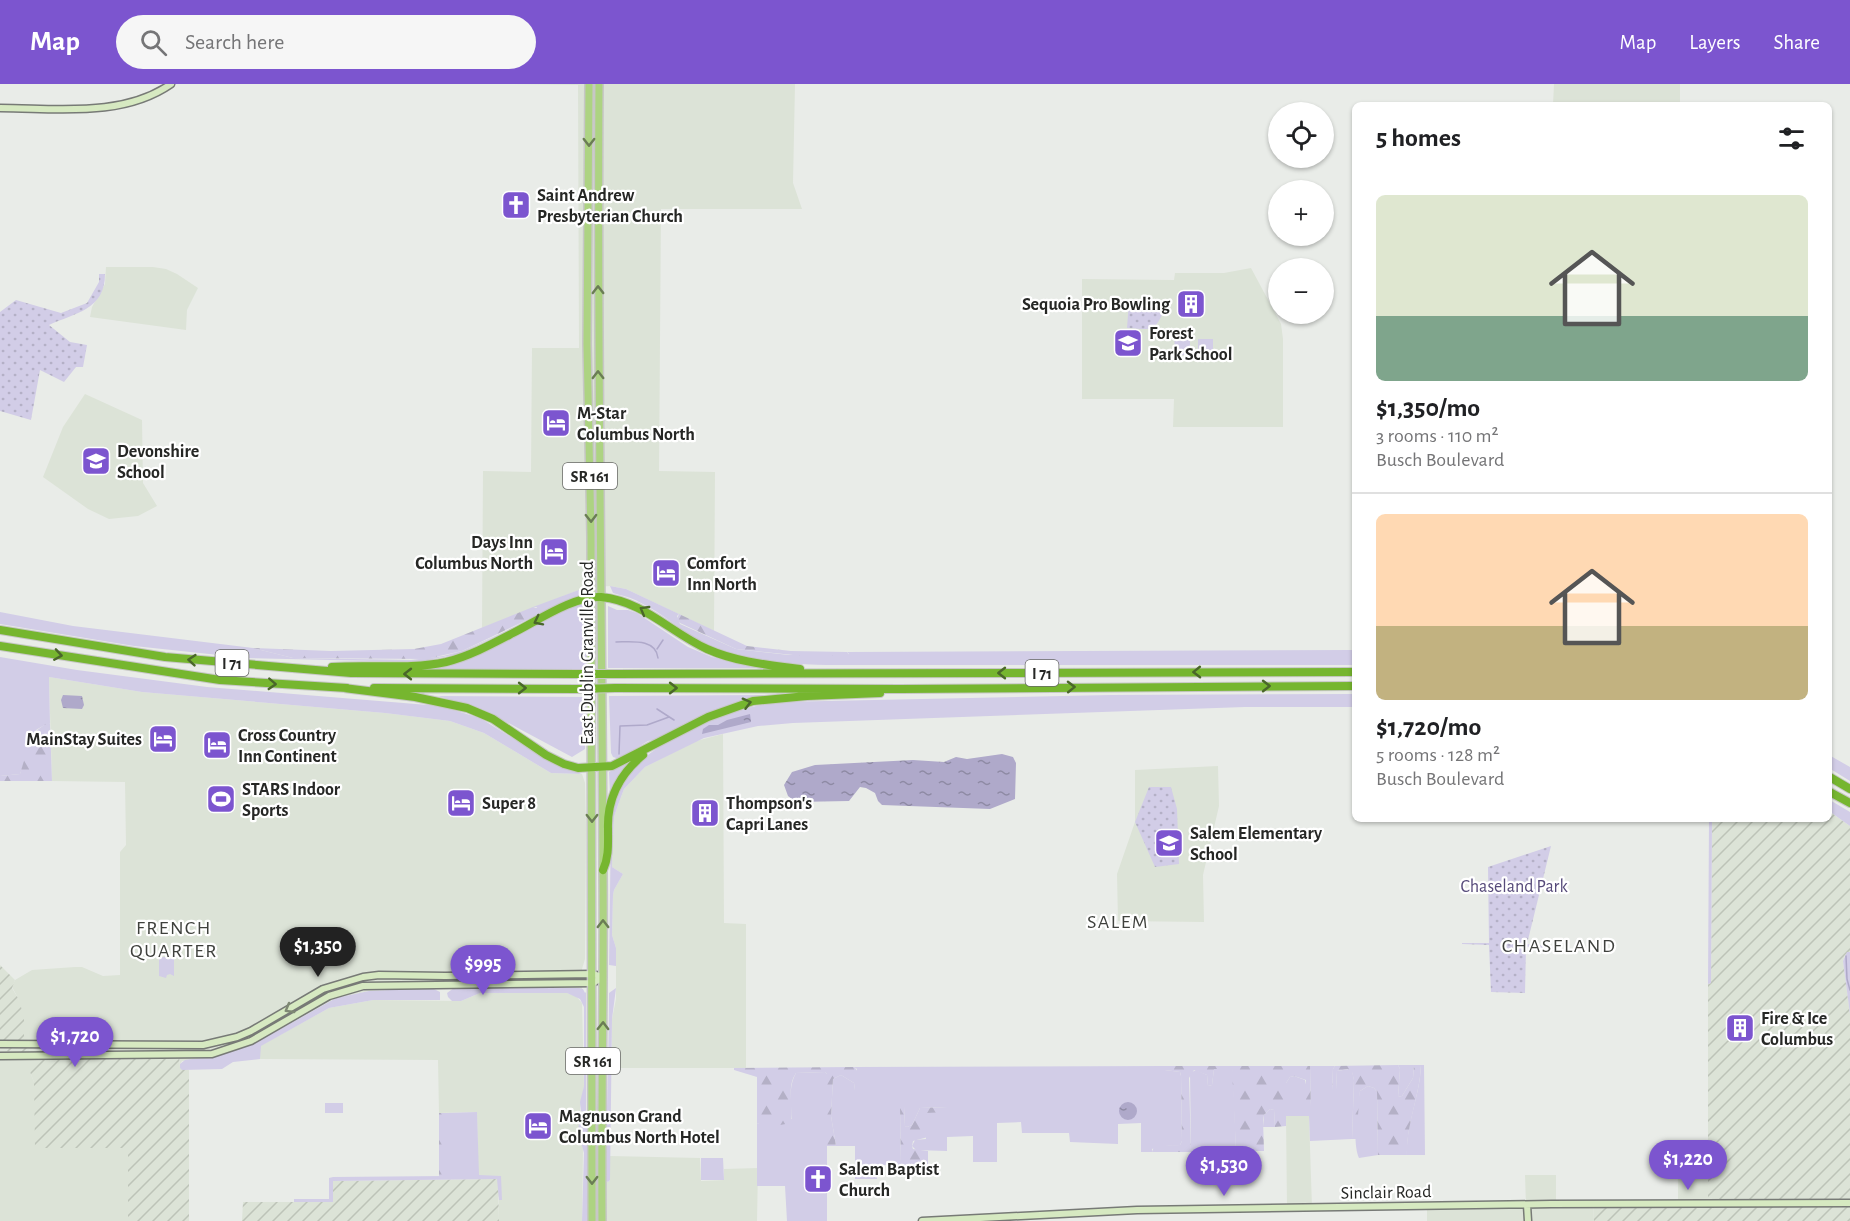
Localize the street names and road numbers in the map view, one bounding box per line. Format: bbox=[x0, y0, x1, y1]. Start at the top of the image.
road number: SR 161 bbox=[563, 463, 617, 489]
street label: East Dublin Granville Road bbox=[579, 561, 597, 745]
road number: I 71 bbox=[216, 650, 248, 676]
road number: I 71 bbox=[1026, 660, 1058, 686]
road number: SR 161 bbox=[566, 1048, 620, 1074]
street label: Sinclair Road bbox=[1340, 1183, 1432, 1203]

